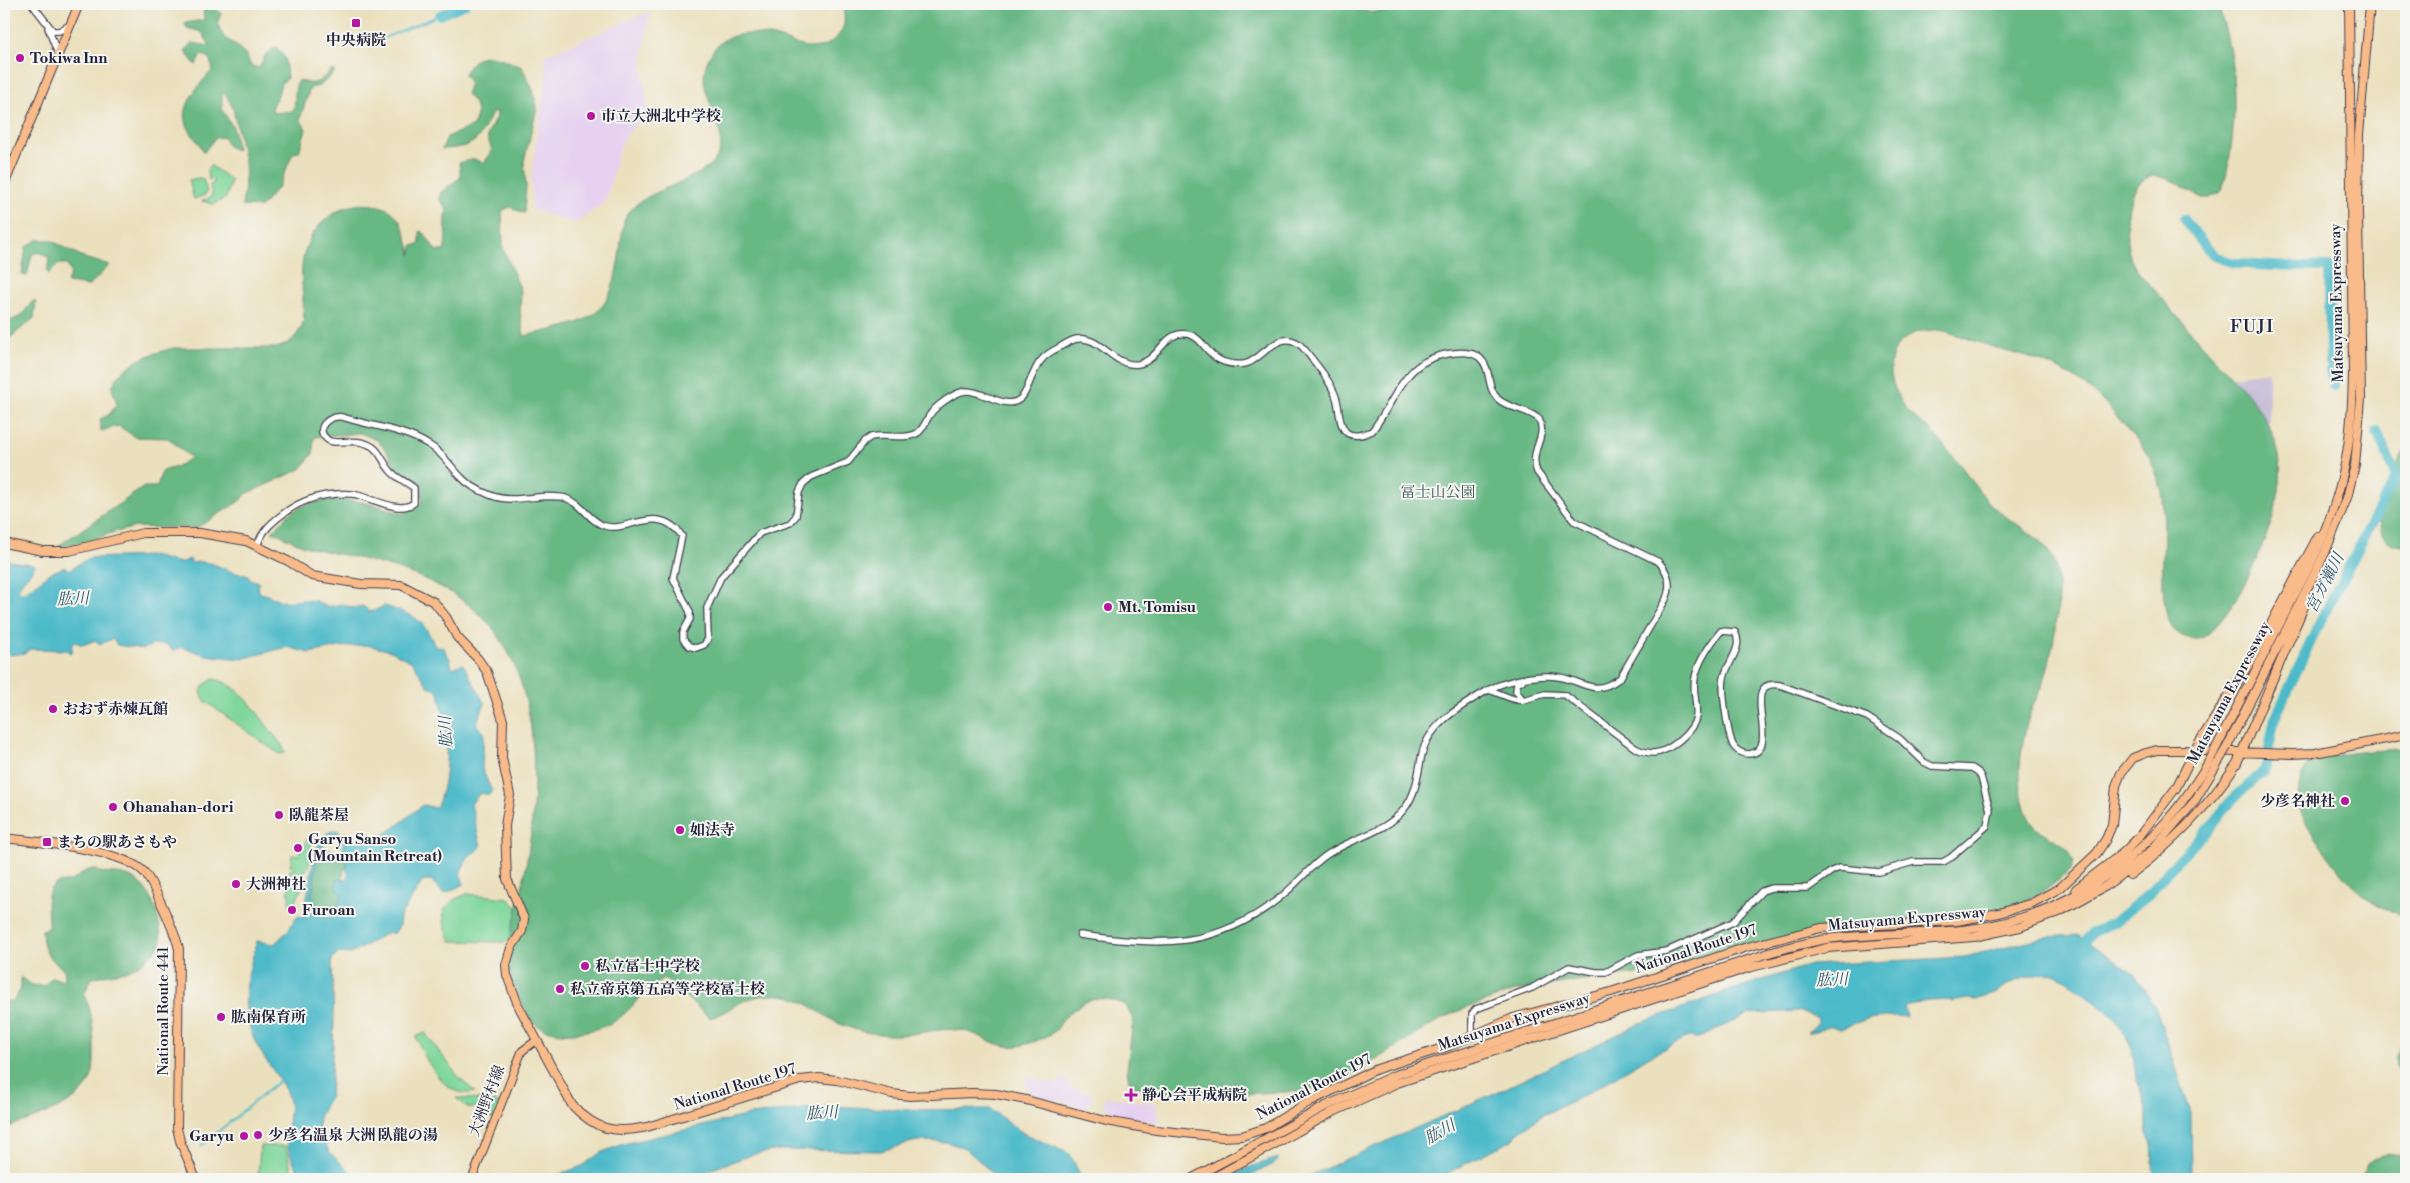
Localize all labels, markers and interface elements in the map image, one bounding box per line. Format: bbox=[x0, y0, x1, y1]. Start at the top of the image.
marker: 中央病院 bbox=[350, 17, 362, 29]
place label: 中央病院 bbox=[326, 31, 386, 50]
place label: Tokiwa Inn bbox=[30, 49, 108, 68]
marker: Tokiwa Inn bbox=[14, 52, 26, 64]
place label: 市立大洲北中学校 bbox=[601, 107, 721, 126]
marker: 市立大洲北中学校 bbox=[585, 110, 597, 122]
street label: Matsuyama Expressway bbox=[2326, 223, 2348, 383]
district label: FUJI bbox=[2230, 315, 2274, 338]
park label: 冨士山公園 bbox=[1400, 483, 1476, 502]
water label: 宮ガ瀬川 bbox=[2302, 548, 2349, 616]
water label: 肱川 bbox=[56, 588, 91, 610]
place label: Mt. Tomisu bbox=[1118, 598, 1197, 617]
marker: Mt. Tomisu bbox=[1102, 601, 1114, 613]
street label: Matsuyama Expressway bbox=[2183, 618, 2275, 768]
place label: おおず赤煉瓦館 bbox=[63, 700, 168, 719]
marker: おおず赤煉瓦館 bbox=[47, 703, 59, 715]
water label: 肱川 bbox=[435, 714, 457, 749]
place label: 少彦名神社 bbox=[2260, 792, 2335, 811]
marker: 少彦名神社 bbox=[2339, 795, 2351, 807]
place label: Ohanahan-dori bbox=[123, 798, 234, 817]
marker: Ohanahan-dori bbox=[107, 801, 119, 813]
place label: 臥龍茶屋 bbox=[289, 806, 349, 825]
marker: 臥龍茶屋 bbox=[273, 809, 285, 821]
place label: 如法寺 bbox=[690, 821, 735, 840]
marker: 如法寺 bbox=[674, 824, 686, 836]
place label: Garyu Sanso (Mountain Retreat) bbox=[308, 830, 442, 866]
place label: まちの駅あさもや bbox=[57, 833, 177, 852]
marker: まちの駅あさもや bbox=[41, 836, 53, 848]
marker: Garyu Sanso (Mountain Retreat) bbox=[292, 842, 304, 854]
place label: 大洲神社 bbox=[246, 875, 306, 894]
marker: 大洲神社 bbox=[230, 878, 242, 890]
place label: Furoan bbox=[302, 901, 356, 920]
street label: Matsuyama Expressway bbox=[1827, 903, 1988, 935]
marker: Furoan bbox=[286, 904, 298, 916]
street label: National Route 197 bbox=[1633, 920, 1760, 978]
street label: National Route 441 bbox=[154, 946, 173, 1075]
place label: 私立冨士中学校 bbox=[595, 957, 700, 976]
marker: 私立冨士中学校 bbox=[579, 960, 591, 972]
water label: 肱川 bbox=[1815, 969, 1850, 991]
place label: 私立帝京第五高等学校冨士校 bbox=[570, 980, 765, 999]
marker: 私立帝京第五高等学校冨士校 bbox=[554, 983, 566, 995]
street label: Matsuyama Expressway bbox=[1435, 988, 1593, 1056]
place label: 肱南保育所 bbox=[231, 1008, 306, 1027]
marker: 肱南保育所 bbox=[215, 1011, 227, 1023]
street label: National Route 197 bbox=[1253, 1050, 1375, 1124]
street label: National Route 197 bbox=[672, 1059, 799, 1115]
street label: 大洲野村線 bbox=[465, 1063, 509, 1139]
place label: 静心会平成病院 bbox=[1142, 1086, 1247, 1105]
marker: 静心会平成病院 bbox=[1124, 1088, 1138, 1102]
water label: 肱川 bbox=[805, 1102, 841, 1124]
water label: 肱川 bbox=[1421, 1115, 1461, 1149]
place label: 少彦名温泉 大洲 臥龍の湯 bbox=[268, 1126, 438, 1145]
place label: Garyu bbox=[189, 1127, 235, 1146]
marker: 少彦名温泉 大洲 臥龍の湯 bbox=[252, 1129, 264, 1141]
marker: Garyu bbox=[238, 1130, 250, 1142]

